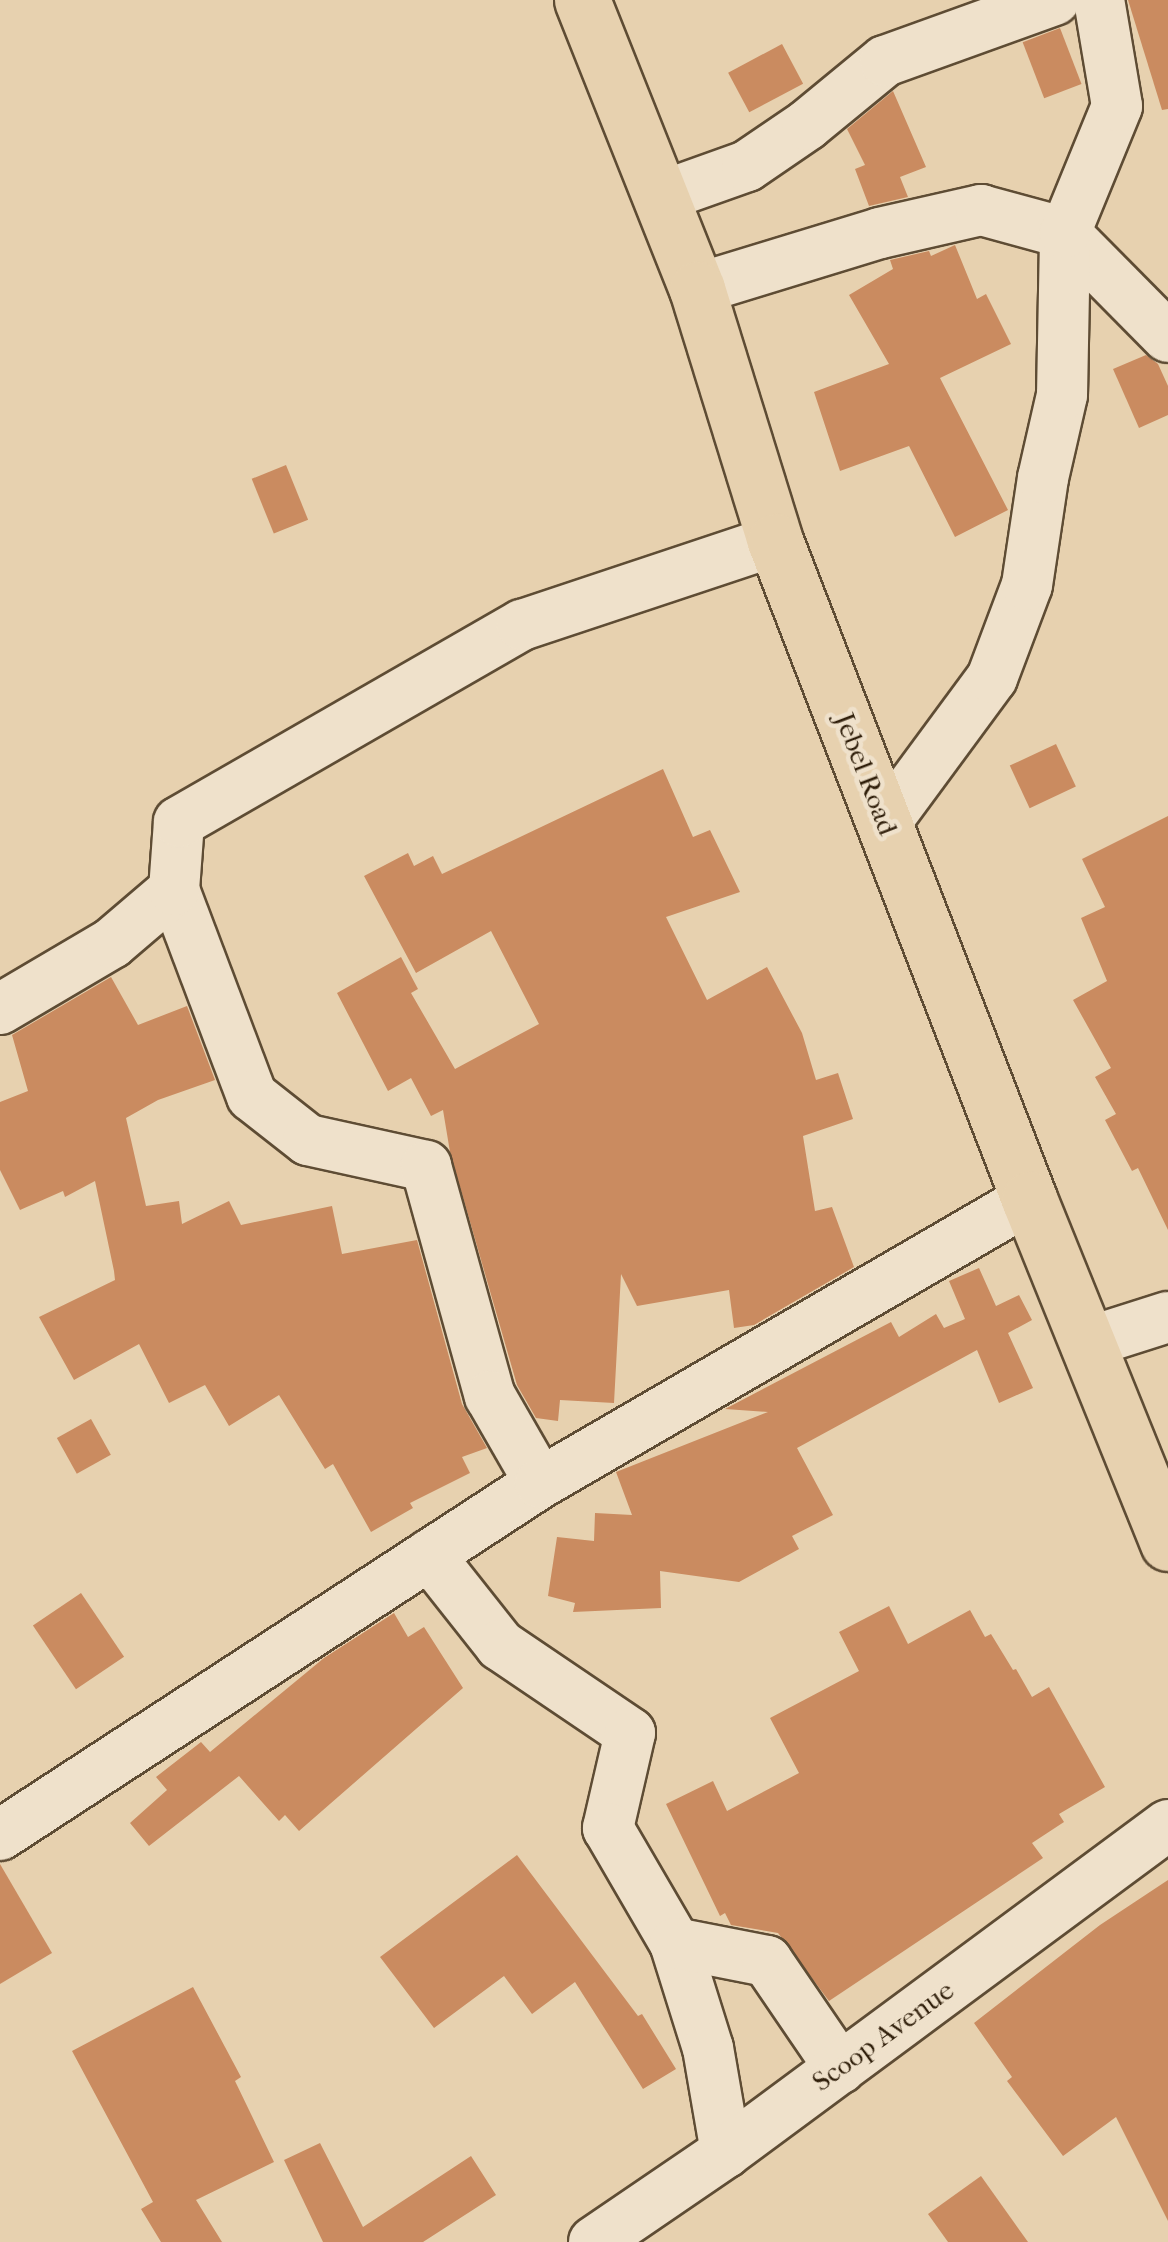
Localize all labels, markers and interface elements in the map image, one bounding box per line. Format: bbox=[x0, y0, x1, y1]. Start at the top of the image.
street label: Jebel Road bbox=[827, 708, 905, 840]
street label: Scoop Avenue bbox=[806, 1973, 960, 2099]

